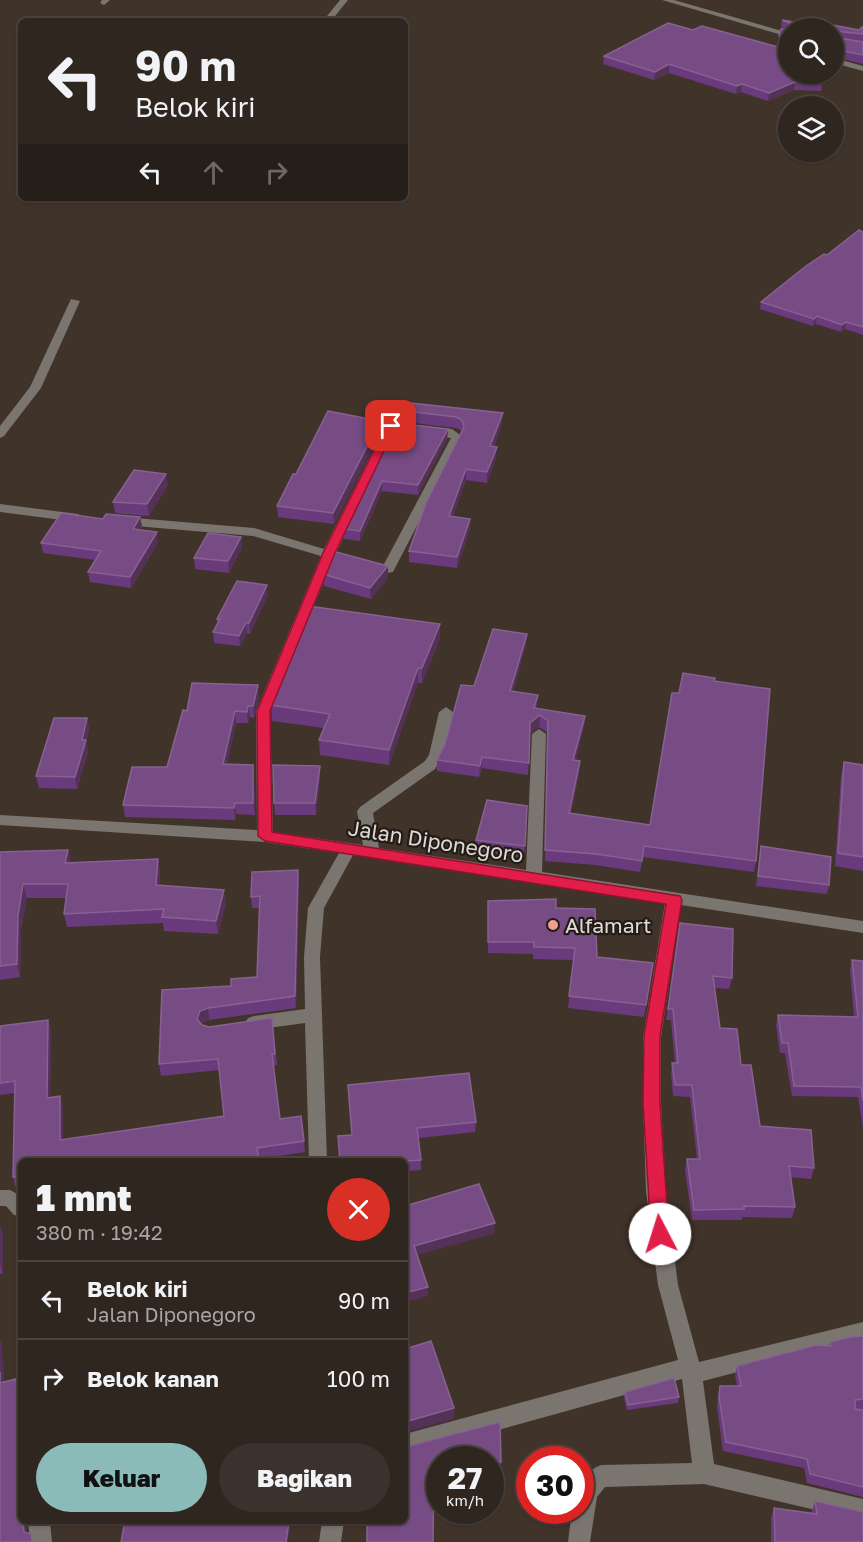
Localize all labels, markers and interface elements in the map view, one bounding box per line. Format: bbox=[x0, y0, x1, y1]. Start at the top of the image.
map controls bbox=[778, 18, 844, 162]
button: search bbox=[778, 18, 844, 84]
text: 90 m bbox=[135, 40, 236, 90]
icon: left bbox=[36, 42, 114, 120]
text: Belok kiri bbox=[135, 91, 256, 123]
button: layers bbox=[778, 96, 844, 162]
icon: left bbox=[134, 156, 167, 189]
icon: ahead bbox=[197, 156, 230, 189]
icon: right bbox=[260, 156, 293, 189]
pin bbox=[365, 400, 416, 451]
icon: arrive bbox=[374, 409, 407, 442]
street label: Jalan Diponegoro bbox=[346, 814, 526, 868]
place label: Alfamart bbox=[565, 912, 652, 938]
marker: Alfamart bbox=[546, 918, 560, 932]
text: 1 mnt bbox=[36, 1176, 132, 1219]
button: close bbox=[327, 1178, 390, 1241]
position arrow bbox=[628, 1202, 692, 1266]
text: 380 m · 19:42 bbox=[36, 1220, 163, 1244]
text: Belok kiri bbox=[87, 1275, 188, 1302]
icon: left bbox=[36, 1284, 69, 1317]
text: 90 m bbox=[338, 1287, 390, 1314]
text: Jalan Diponegoro bbox=[87, 1302, 256, 1326]
icon: right bbox=[36, 1362, 69, 1395]
text: Belok kanan bbox=[87, 1365, 219, 1392]
text: 100 m bbox=[327, 1365, 390, 1392]
button: Keluar bbox=[36, 1443, 207, 1512]
button: Bagikan bbox=[219, 1443, 390, 1512]
speed limit sign: 30 bbox=[516, 1446, 594, 1524]
text: 27 bbox=[448, 1460, 482, 1496]
text: km/h bbox=[446, 1491, 484, 1509]

